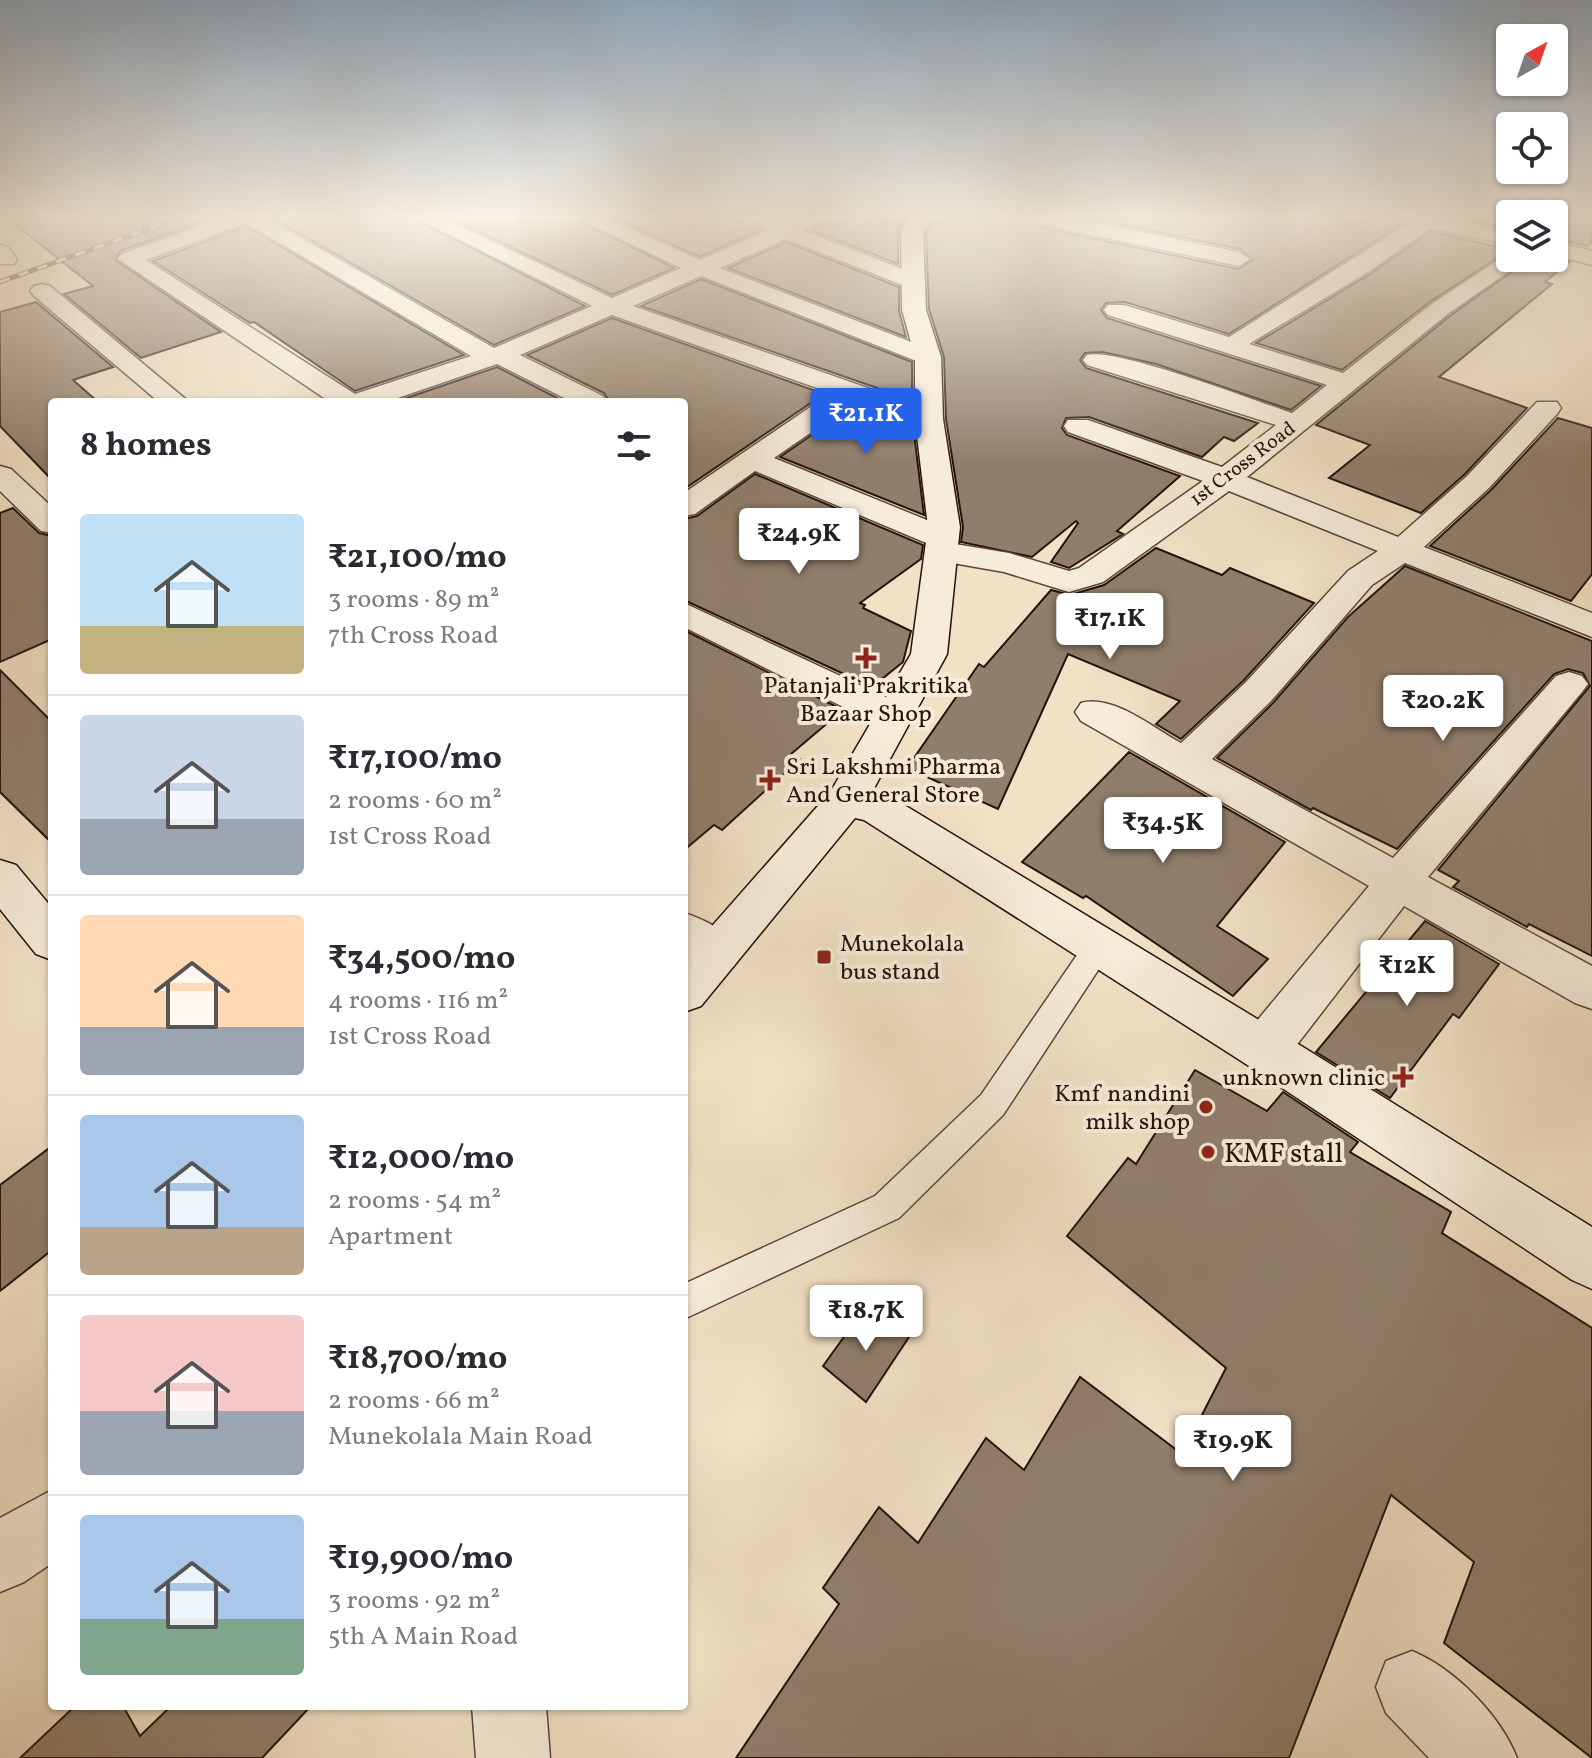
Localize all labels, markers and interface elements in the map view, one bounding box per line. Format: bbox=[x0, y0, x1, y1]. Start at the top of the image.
north arrow bbox=[1496, 24, 1568, 96]
map controls bbox=[1496, 24, 1568, 272]
button: locate bbox=[1496, 112, 1568, 184]
button: layers bbox=[1496, 200, 1568, 272]
pin: ₹21.1K bbox=[801, 388, 931, 456]
text: ₹21.1K bbox=[828, 396, 904, 432]
street label: 1st Cross Road bbox=[1185, 416, 1302, 514]
text: 8 homes bbox=[80, 423, 212, 470]
icon: filters bbox=[612, 424, 656, 468]
pin: ₹24.9K bbox=[734, 508, 864, 576]
text: ₹24.9K bbox=[757, 516, 841, 552]
text: ₹21,100/mo bbox=[328, 535, 507, 582]
icon: home bbox=[144, 546, 240, 642]
text: 3 rooms · 89 m² bbox=[328, 582, 499, 618]
pin: ₹17.1K bbox=[1045, 593, 1175, 661]
text: ₹17.1K bbox=[1074, 601, 1146, 637]
text: 7th Cross Road bbox=[328, 618, 498, 654]
marker: Patanjali Prakritika Bazaar Shop bbox=[857, 649, 875, 667]
place label: Patanjali Prakritika Bazaar Shop bbox=[763, 670, 969, 732]
pin: ₹20.2K bbox=[1378, 675, 1508, 743]
text: ₹20.2K bbox=[1401, 683, 1485, 719]
text: ₹17,100/mo bbox=[328, 736, 502, 783]
icon: home bbox=[144, 747, 240, 843]
place label: Sri Lakshmi Pharma And General Store bbox=[786, 751, 1001, 813]
marker: Sri Lakshmi Pharma And General Store bbox=[761, 771, 779, 789]
text: 2 rooms · 60 m² bbox=[328, 783, 502, 819]
pin: ₹34.5K bbox=[1098, 797, 1228, 865]
text: ₹34.5K bbox=[1122, 805, 1204, 841]
text: 1st Cross Road bbox=[328, 819, 491, 855]
place label: Munekolala bus stand bbox=[840, 928, 965, 990]
text: ₹34,500/mo bbox=[328, 936, 515, 983]
pin: ₹12K bbox=[1360, 940, 1454, 1008]
icon: home bbox=[144, 947, 240, 1043]
marker: Munekolala bus stand bbox=[815, 948, 833, 966]
text: ₹12K bbox=[1378, 948, 1436, 984]
text: 4 rooms · 116 m² bbox=[328, 983, 508, 1019]
text: 1st Cross Road bbox=[328, 1019, 491, 1055]
place label: unknown clinic bbox=[1223, 1062, 1385, 1096]
marker: unknown clinic bbox=[1392, 1066, 1414, 1088]
place label: Kmf nandini milk shop bbox=[1054, 1078, 1190, 1140]
marker: Kmf nandini milk shop bbox=[1197, 1098, 1215, 1116]
place label: KMF stall bbox=[1224, 1135, 1343, 1174]
text: ₹12,000/mo bbox=[328, 1136, 514, 1183]
marker: KMF stall bbox=[1199, 1143, 1217, 1161]
icon: home bbox=[144, 1147, 240, 1243]
text: 2 rooms · 54 m² bbox=[328, 1183, 501, 1219]
text: Apartment bbox=[328, 1219, 453, 1255]
pin: ₹18.7K bbox=[801, 1285, 931, 1353]
text: ₹18.7K bbox=[828, 1293, 904, 1329]
text: ₹18,700/mo bbox=[328, 1336, 507, 1383]
icon: home bbox=[144, 1347, 240, 1443]
text: 2 rooms · 66 m² bbox=[328, 1383, 500, 1419]
pin: ₹19.9K bbox=[1168, 1415, 1298, 1483]
text: Munekolala Main Road bbox=[328, 1419, 593, 1455]
text: ₹19.9K bbox=[1193, 1423, 1273, 1459]
text: ₹19,900/mo bbox=[328, 1536, 513, 1583]
icon: home bbox=[144, 1547, 240, 1643]
text: 3 rooms · 92 m² bbox=[328, 1583, 500, 1619]
text: 5th A Main Road bbox=[328, 1619, 518, 1655]

